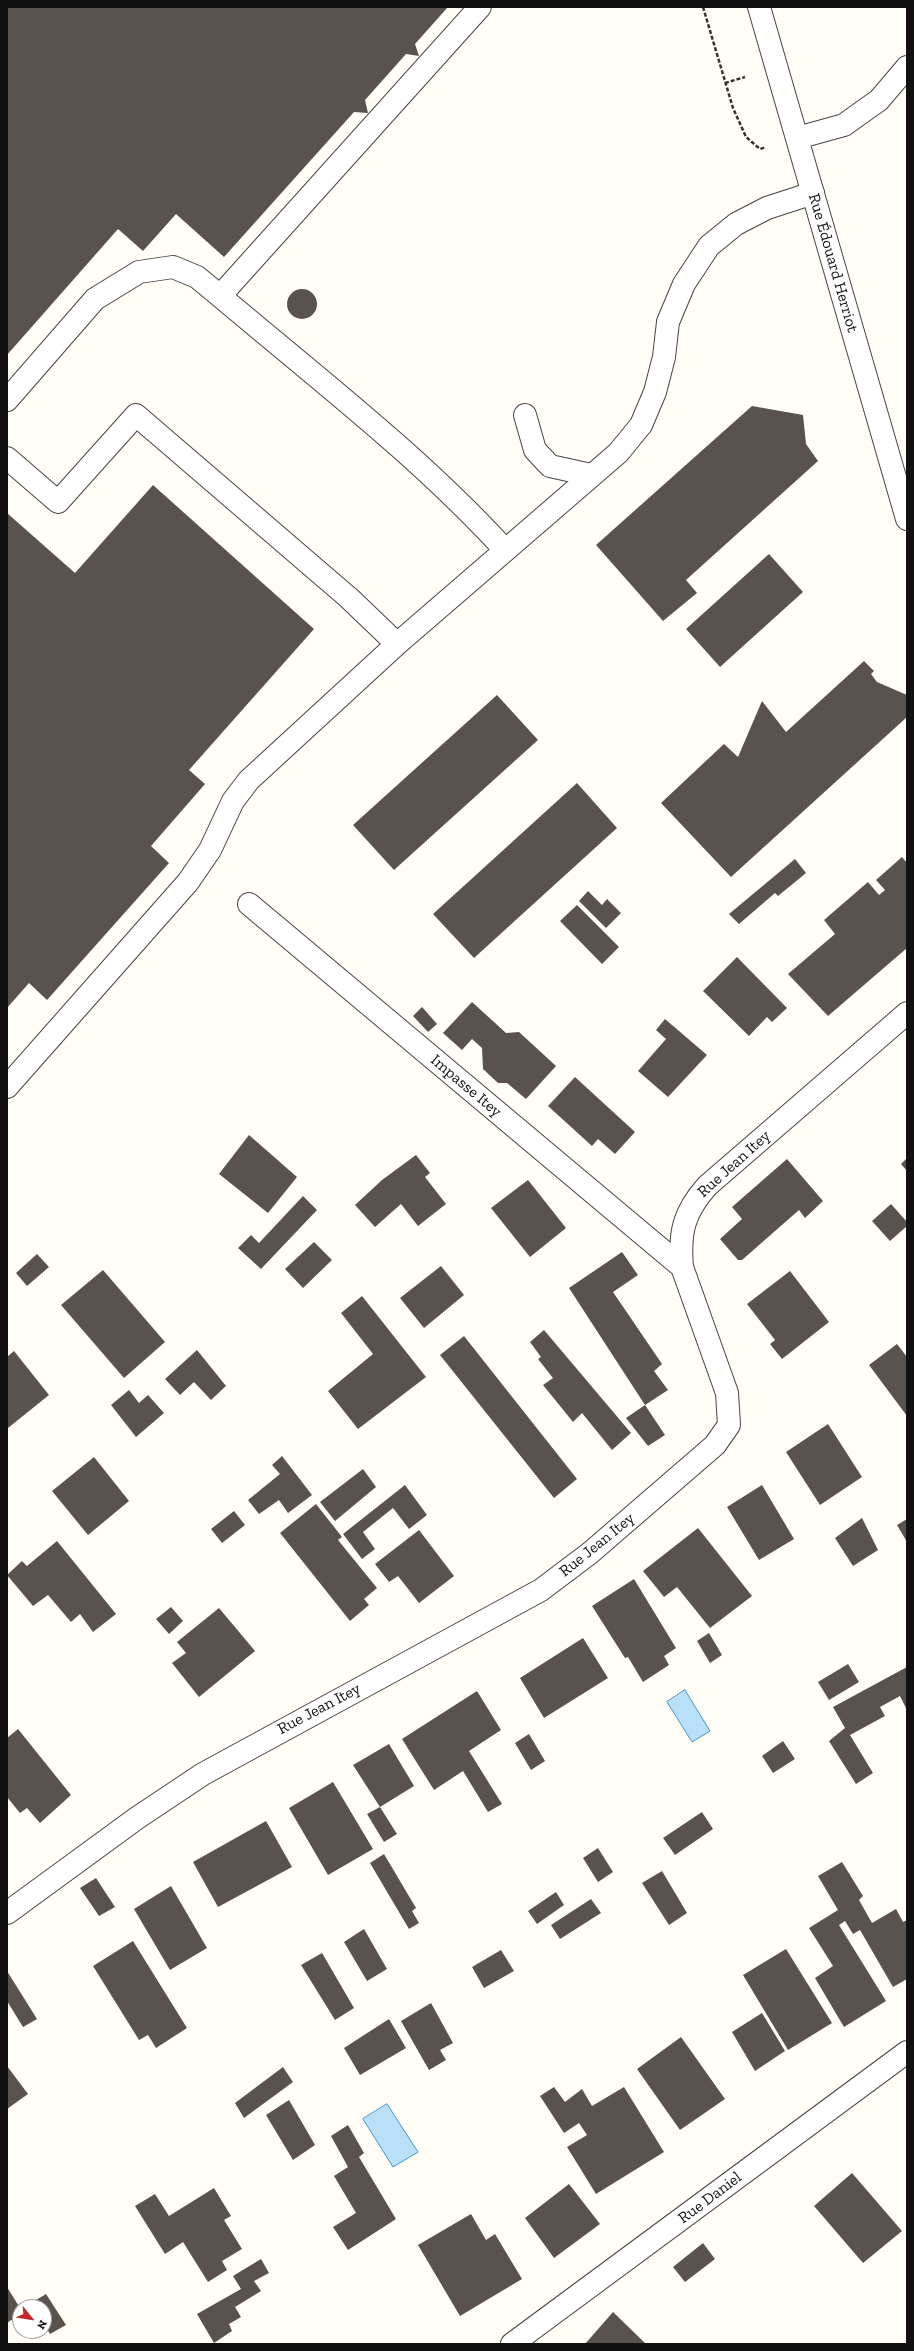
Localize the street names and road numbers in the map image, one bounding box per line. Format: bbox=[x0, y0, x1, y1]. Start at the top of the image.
street label: Rue Édouard Herriot bbox=[804, 191, 862, 335]
street label: Impasse Itey bbox=[427, 1051, 505, 1121]
street label: Rue Jean Itey bbox=[694, 1126, 774, 1202]
street label: Rue Jean Itey bbox=[556, 1509, 638, 1581]
street label: Rue Jean Itey bbox=[274, 1679, 364, 1739]
street label: Rue Daniel bbox=[675, 2168, 745, 2228]

